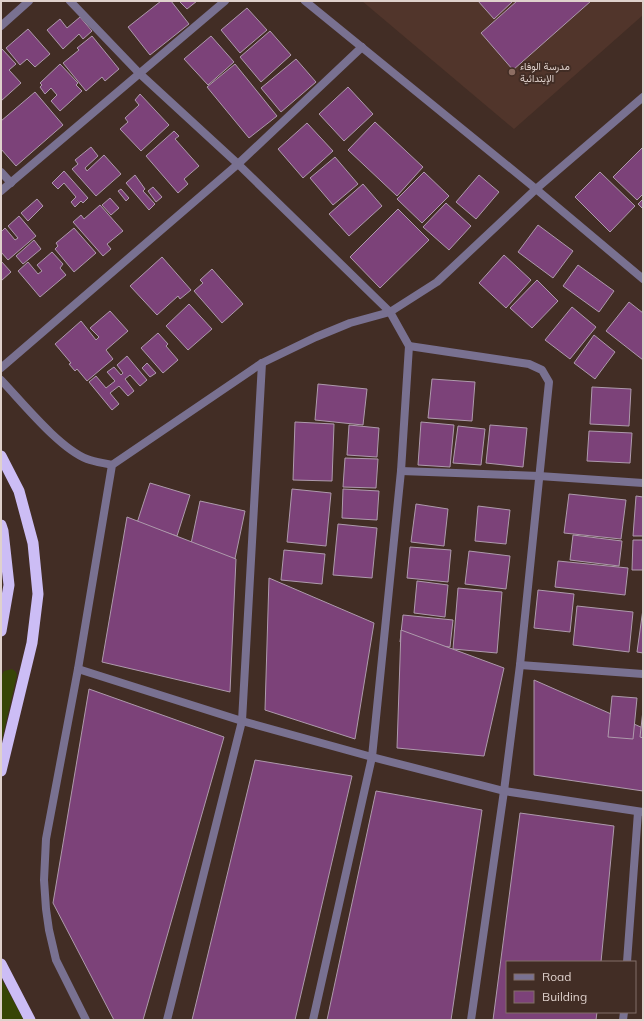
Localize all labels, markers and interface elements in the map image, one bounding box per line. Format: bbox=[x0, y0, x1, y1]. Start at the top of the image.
place label: مدرسة الوفاء الإبتدائية bbox=[520, 60, 570, 85]
marker: مدرسة الوفاء الإبتدائية bbox=[507, 67, 517, 77]
legend bbox=[506, 961, 636, 1013]
text: Road bbox=[542, 969, 571, 984]
text: Building bbox=[542, 989, 587, 1004]

